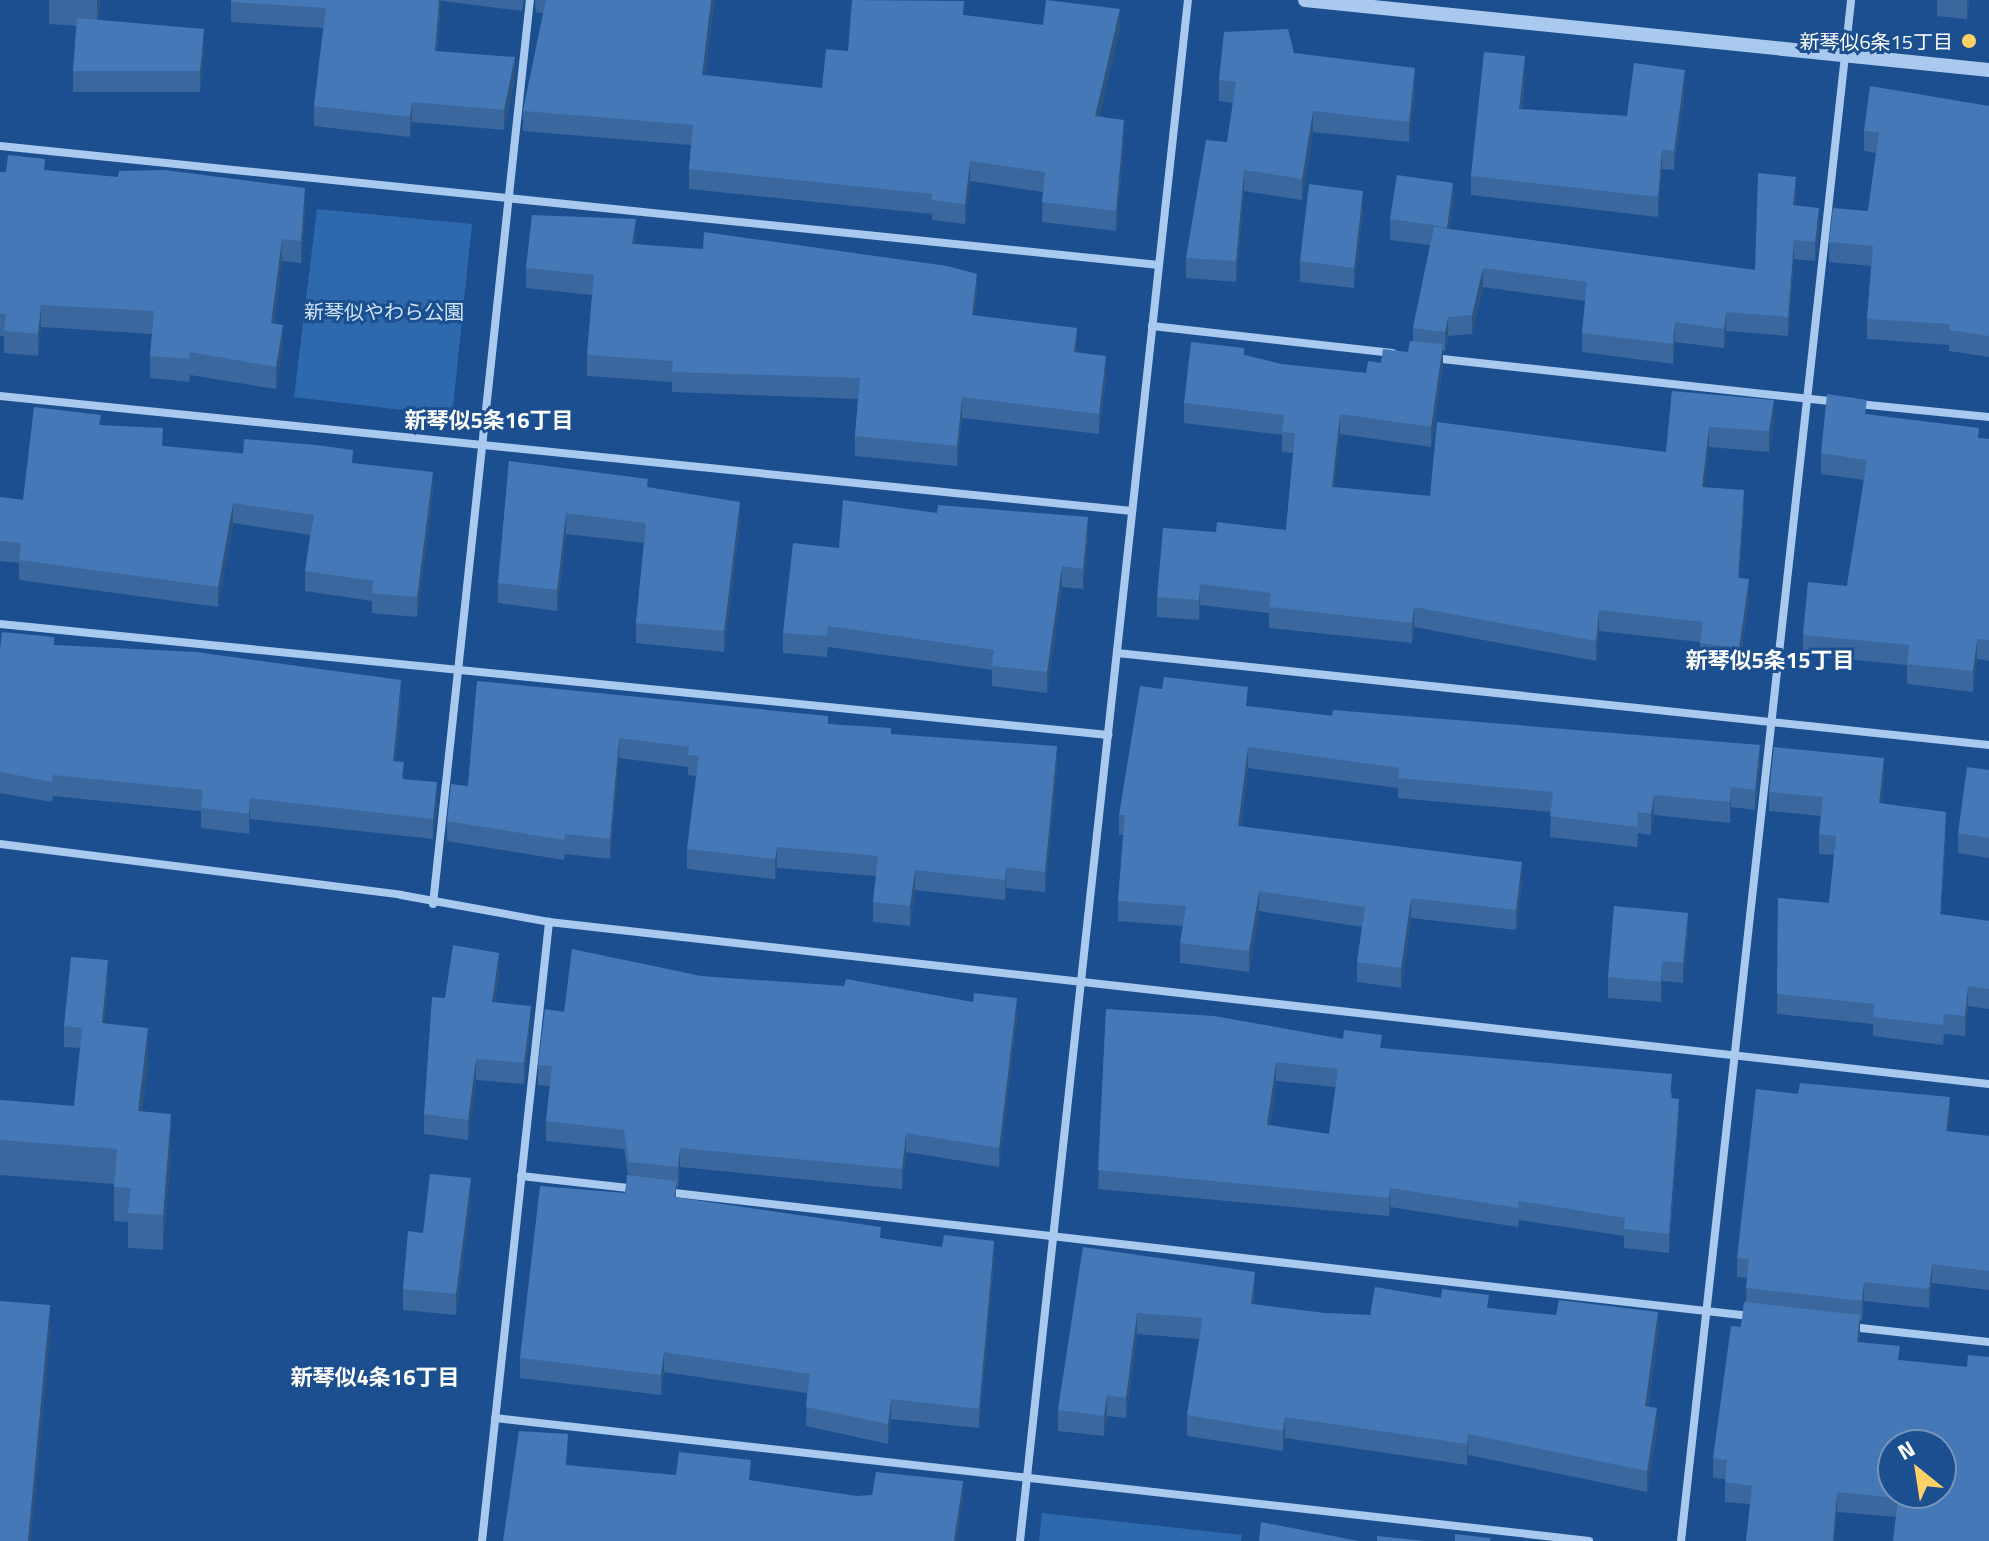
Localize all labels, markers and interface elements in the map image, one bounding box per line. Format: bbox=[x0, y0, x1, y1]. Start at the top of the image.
place label: 新琴似6条15丁目 bbox=[1799, 29, 1953, 53]
marker: 新琴似6条15丁目 bbox=[1960, 32, 1978, 50]
park label: 新琴似やわら公園 bbox=[304, 299, 464, 323]
district label: 新琴似5条16丁目 bbox=[405, 408, 573, 434]
district label: 新琴似5条15丁目 bbox=[1686, 648, 1854, 674]
district label: 新琴似4条16丁目 bbox=[291, 1365, 459, 1391]
north arrow bbox=[1877, 1429, 1957, 1509]
text: N bbox=[1891, 1431, 1921, 1468]

